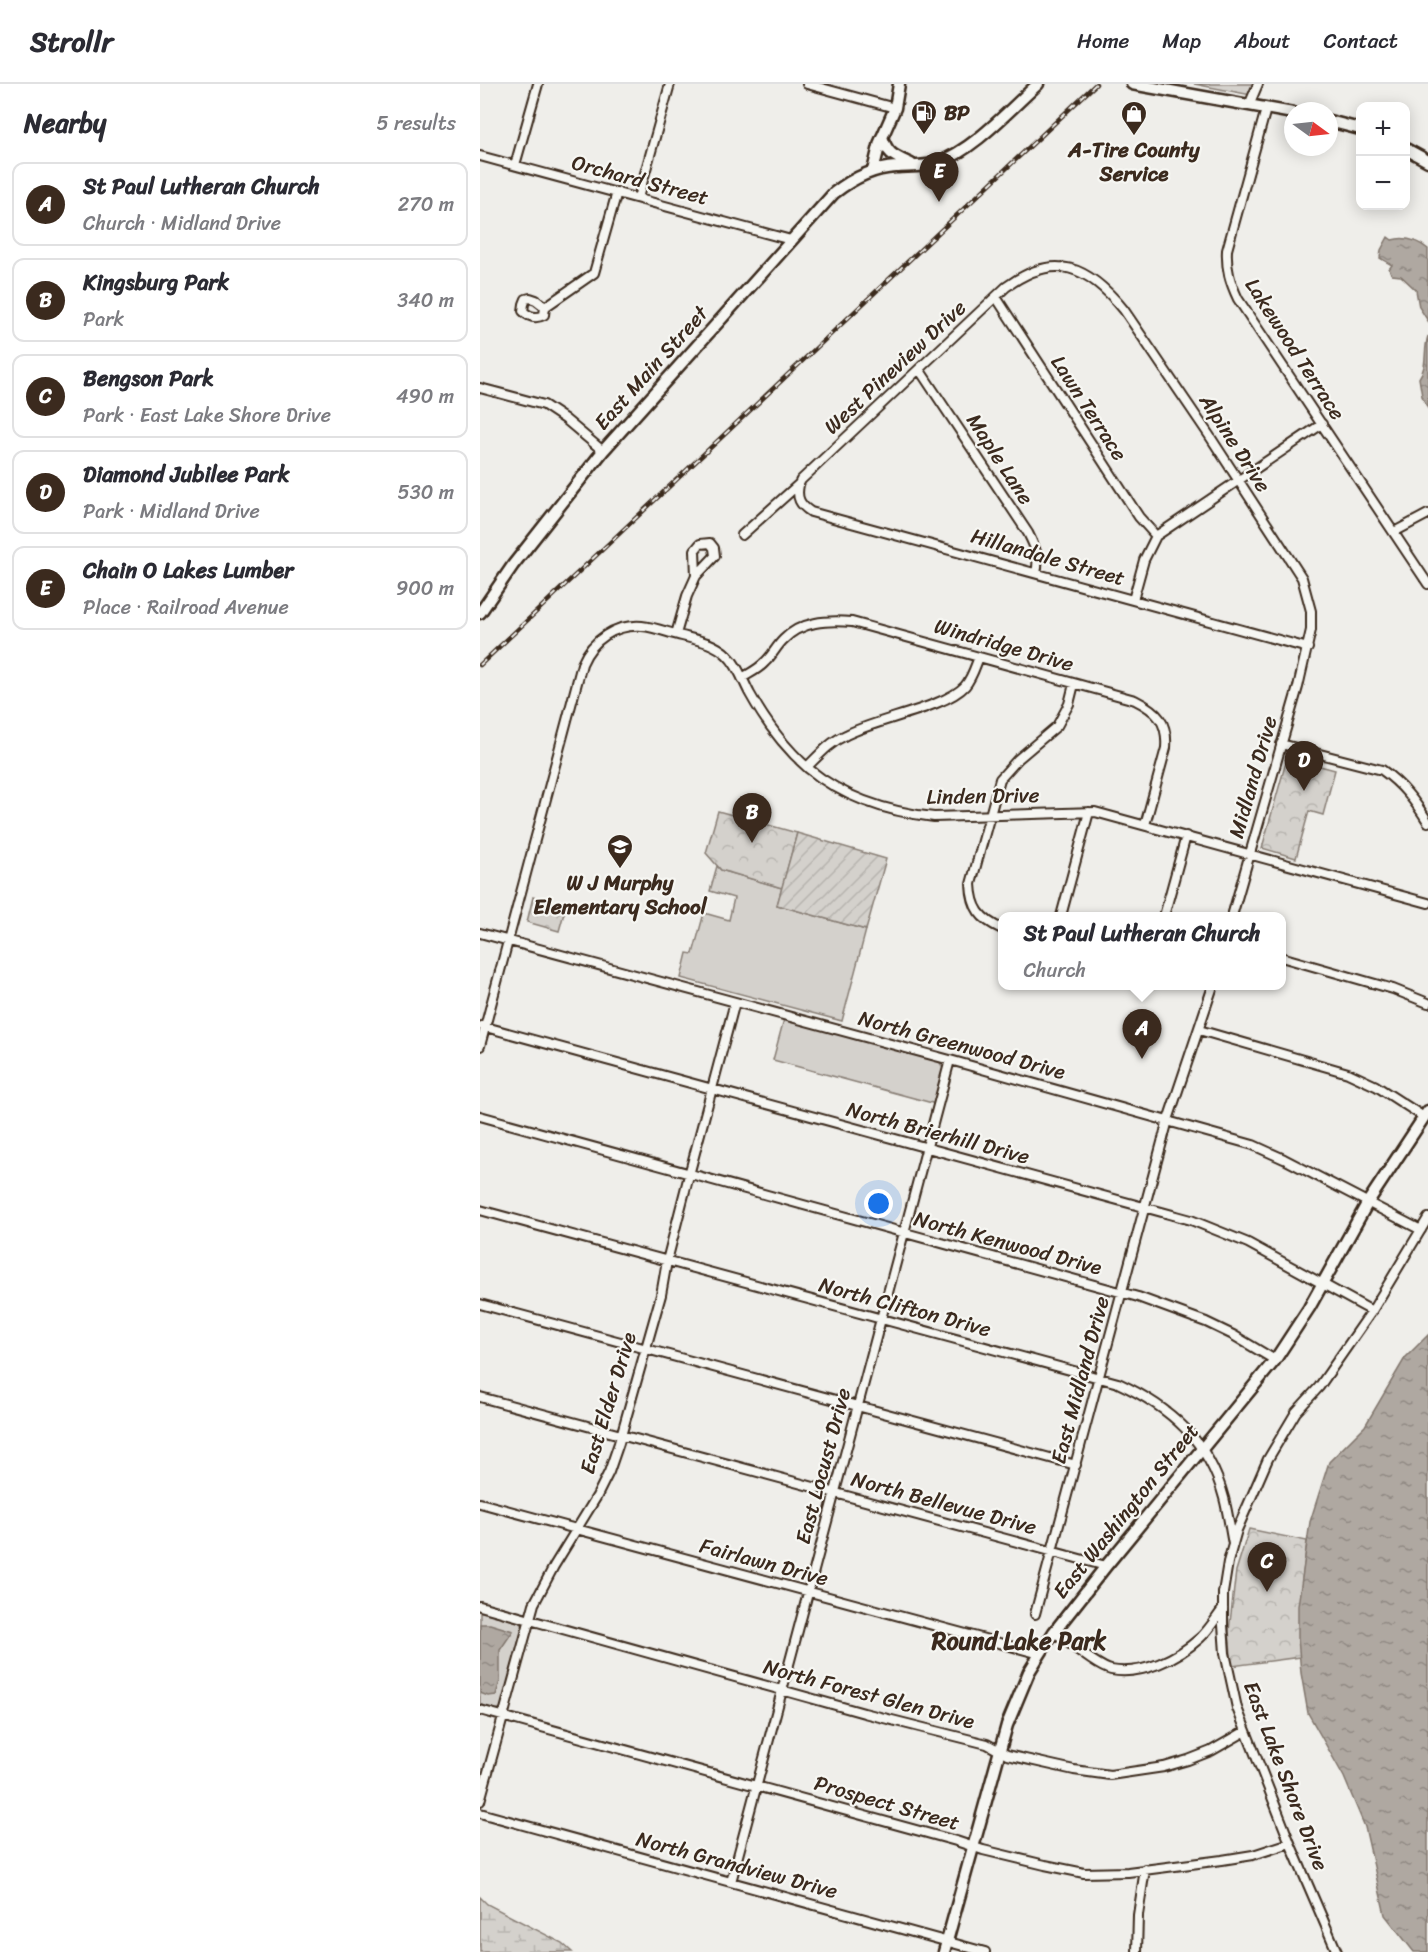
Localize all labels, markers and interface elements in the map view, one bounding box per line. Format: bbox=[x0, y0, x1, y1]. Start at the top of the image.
text: Strollr bbox=[30, 17, 113, 66]
text: Home bbox=[1077, 22, 1129, 60]
text: Map bbox=[1162, 22, 1201, 60]
text: About bbox=[1234, 22, 1291, 60]
text: Contact bbox=[1324, 22, 1398, 60]
place label: BP bbox=[944, 94, 970, 132]
fuel station icon: BP bbox=[909, 98, 939, 136]
shop icon: A-Tire County Service bbox=[1119, 99, 1149, 137]
text: Nearby bbox=[24, 100, 106, 146]
north arrow bbox=[1284, 102, 1338, 156]
map controls bbox=[1356, 102, 1410, 210]
button: + bbox=[1356, 102, 1410, 156]
text: 5 results bbox=[377, 106, 456, 141]
place label: A-Tire County Service bbox=[1067, 131, 1201, 193]
street label: Orchard Street bbox=[567, 143, 713, 217]
pin: E bbox=[920, 152, 958, 202]
button: − bbox=[1356, 156, 1410, 210]
text: St Paul Lutheran Church bbox=[83, 167, 320, 206]
text: A bbox=[39, 187, 52, 222]
text: 270 m bbox=[398, 187, 454, 222]
text: Church · Midland Drive bbox=[83, 206, 281, 241]
text: Kingsburg Park bbox=[83, 263, 229, 302]
street label: Lakewood Terrace bbox=[1234, 270, 1356, 428]
text: B bbox=[39, 283, 52, 318]
text: 340 m bbox=[397, 283, 454, 318]
street label: West Pineview Drive bbox=[814, 290, 976, 444]
street label: East Main Street bbox=[584, 295, 719, 439]
text: Park bbox=[83, 302, 124, 337]
street label: Lawn Terrace bbox=[1040, 347, 1138, 469]
text: Bengson Park bbox=[83, 359, 214, 398]
text: C bbox=[39, 379, 52, 414]
text: 490 m bbox=[396, 379, 454, 414]
street label: Alpine Drive bbox=[1188, 385, 1281, 500]
text: Park · East Lake Shore Drive bbox=[83, 398, 331, 433]
street label: Maple Lane bbox=[956, 405, 1044, 513]
text: Diamond Jubilee Park bbox=[83, 455, 290, 494]
text: D bbox=[40, 475, 51, 510]
text: 530 m bbox=[398, 475, 454, 510]
text: Park · Midland Drive bbox=[83, 494, 260, 529]
street label: Hillandale Street bbox=[966, 517, 1130, 597]
text: Chain O Lakes Lumber bbox=[83, 551, 293, 590]
text: E bbox=[40, 571, 51, 606]
text: 900 m bbox=[396, 571, 454, 606]
text: Place · Railroad Avenue bbox=[83, 590, 289, 625]
street label: Windridge Drive bbox=[930, 607, 1078, 683]
street label: Midland Drive bbox=[1217, 711, 1289, 843]
pin: D bbox=[1284, 742, 1324, 791]
street label: Linden Drive bbox=[926, 776, 1040, 816]
pin: B bbox=[732, 794, 772, 843]
school or university icon: W J Murphy Elementary School bbox=[605, 832, 635, 870]
place label: W J Murphy Elementary School bbox=[533, 864, 708, 926]
popup bbox=[998, 912, 1286, 990]
text: St Paul Lutheran Church bbox=[1024, 914, 1260, 953]
text: Church bbox=[1024, 953, 1086, 988]
street label: North Greenwood Drive bbox=[854, 999, 1070, 1091]
pin: A bbox=[1122, 1010, 1162, 1059]
street label: North Brierhill Drive bbox=[842, 1090, 1034, 1176]
your location bbox=[864, 1189, 893, 1218]
street label: North Kenwood Drive bbox=[910, 1200, 1106, 1286]
street label: North Clifton Drive bbox=[815, 1266, 996, 1348]
street label: East Midland Drive bbox=[1039, 1292, 1121, 1468]
street label: East Elder Drive bbox=[568, 1327, 648, 1479]
street label: East Locust Drive bbox=[784, 1383, 862, 1548]
street label: East Washington Street bbox=[1043, 1415, 1209, 1607]
street label: North Bellevue Drive bbox=[847, 1460, 1041, 1546]
street label: Fairlawn Drive bbox=[695, 1527, 833, 1597]
pin: C bbox=[1248, 1542, 1286, 1592]
district label: Round Lake Park bbox=[931, 1620, 1106, 1662]
street label: North Forest Glen Drive bbox=[759, 1648, 979, 1740]
street label: East Lake Shore Drive bbox=[1232, 1675, 1340, 1877]
street label: Prospect Street bbox=[810, 1764, 964, 1842]
street label: North Grandview Drive bbox=[632, 1820, 842, 1910]

